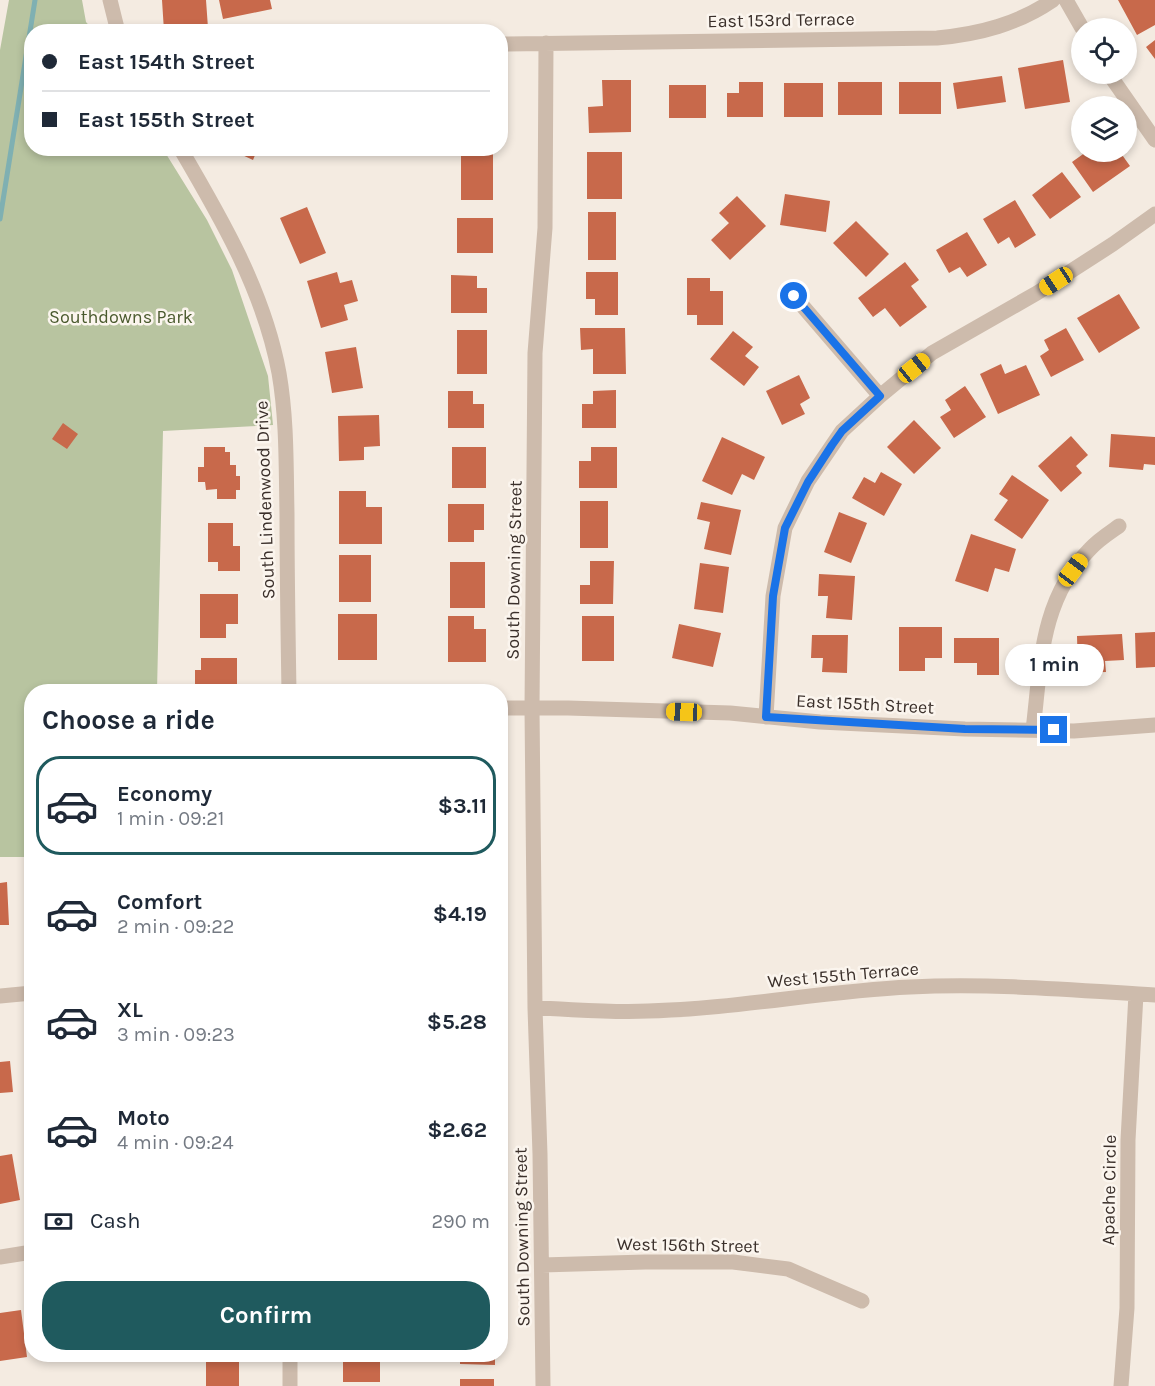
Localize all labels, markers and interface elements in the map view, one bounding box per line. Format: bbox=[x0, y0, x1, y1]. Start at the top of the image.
street label: East 153rd Terrace bbox=[707, 8, 855, 32]
map controls bbox=[1071, 18, 1137, 162]
button: locate bbox=[1071, 18, 1137, 84]
text: East 154th Street bbox=[78, 49, 255, 75]
button: layers bbox=[1071, 96, 1137, 162]
text: East 155th Street bbox=[78, 107, 254, 133]
car bbox=[1036, 264, 1076, 298]
route start bbox=[780, 282, 807, 309]
park label: Southdowns Park bbox=[49, 306, 193, 328]
car bbox=[894, 350, 934, 386]
street label: South Lindenwood Drive bbox=[251, 400, 279, 600]
street label: South Downing Street bbox=[501, 480, 527, 660]
car bbox=[1055, 550, 1091, 590]
callout: 1 min bbox=[1004, 643, 1104, 685]
text: 1 min bbox=[1029, 653, 1080, 676]
street label: East 155th Street bbox=[795, 689, 935, 719]
car bbox=[666, 702, 702, 722]
text: Choose a ride bbox=[42, 704, 215, 736]
route end bbox=[1040, 716, 1067, 743]
icon: car bbox=[45, 779, 99, 833]
text: Economy bbox=[117, 781, 212, 807]
text: $3.11 bbox=[438, 793, 487, 819]
text: 1 min · 09:21 bbox=[117, 807, 224, 830]
icon: car bbox=[45, 887, 99, 941]
text: Comfort bbox=[117, 889, 202, 915]
text: $4.19 bbox=[433, 901, 487, 927]
text: 2 min · 09:22 bbox=[117, 915, 234, 938]
street label: West 155th Terrace bbox=[766, 957, 920, 993]
icon: car bbox=[45, 995, 99, 1049]
text: XL bbox=[117, 997, 143, 1023]
text: $5.28 bbox=[427, 1009, 487, 1035]
text: 3 min · 09:23 bbox=[117, 1023, 235, 1046]
icon: car bbox=[45, 1103, 99, 1157]
text: Moto bbox=[117, 1105, 170, 1131]
text: $2.62 bbox=[427, 1117, 487, 1143]
text: 4 min · 09:24 bbox=[117, 1131, 234, 1154]
street label: Apache Circle bbox=[1097, 1134, 1121, 1246]
street label: South Downing Street bbox=[509, 1147, 535, 1327]
icon: cash bbox=[42, 1205, 75, 1238]
text: Cash bbox=[90, 1208, 140, 1234]
text: 290 m bbox=[431, 1210, 490, 1233]
street label: West 156th Street bbox=[616, 1233, 760, 1257]
button: Confirm bbox=[42, 1281, 490, 1350]

